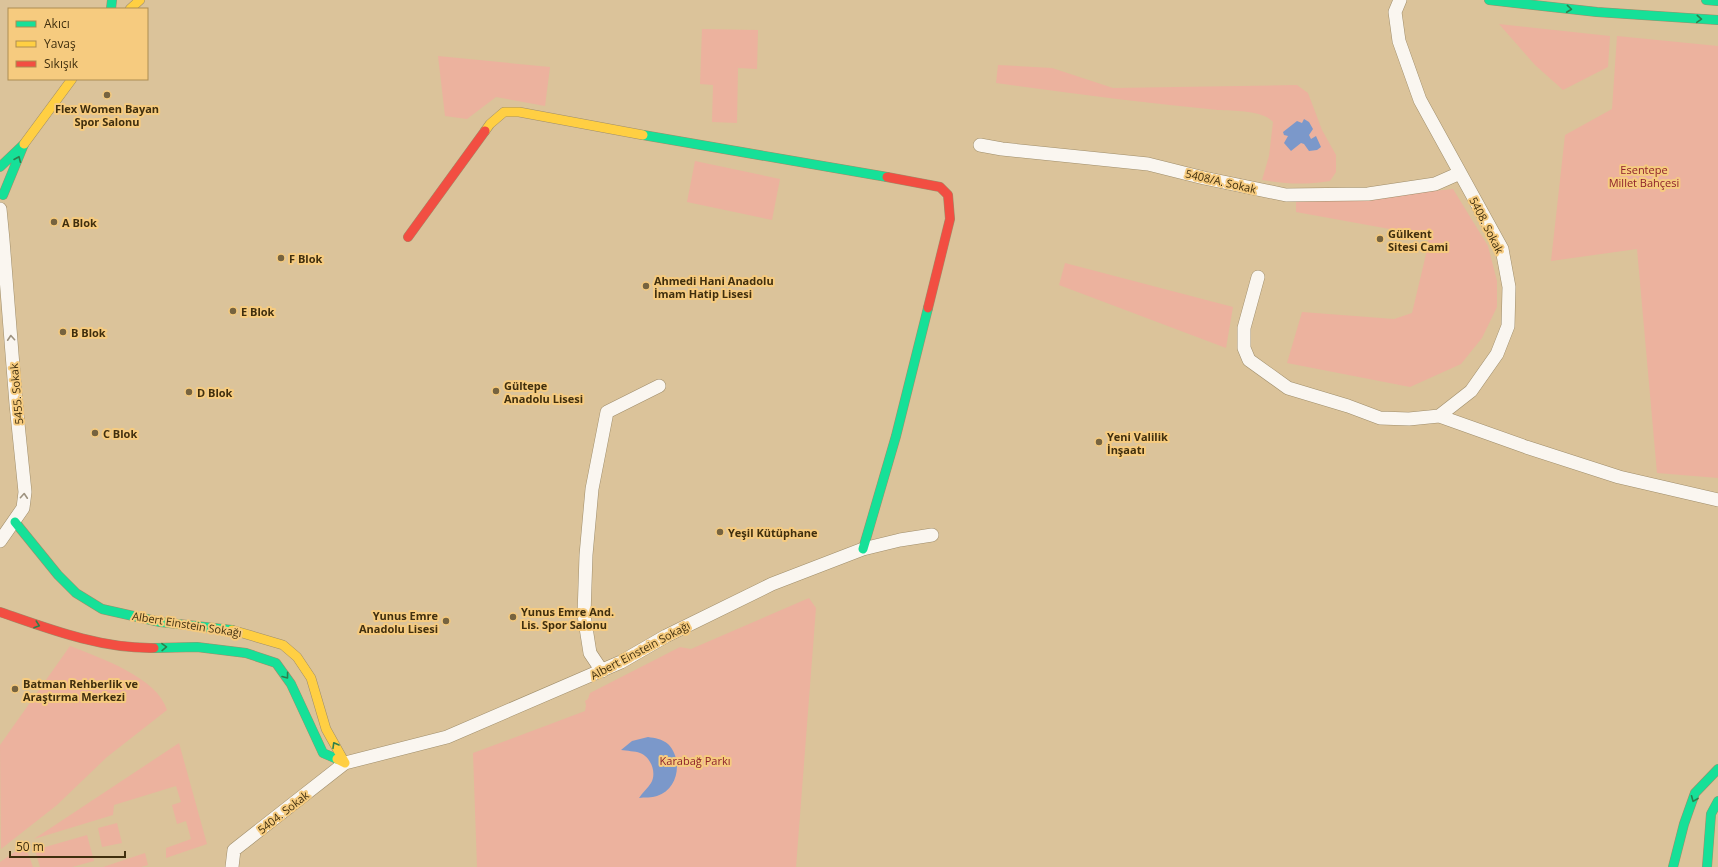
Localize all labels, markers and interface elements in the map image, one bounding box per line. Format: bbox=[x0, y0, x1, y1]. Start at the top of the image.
one-way arrow bbox=[1566, 4, 1573, 13]
legend bbox=[8, 8, 148, 80]
one-way arrow bbox=[1696, 14, 1702, 23]
text: Akıcı bbox=[44, 15, 70, 32]
text: Yavaş bbox=[44, 35, 76, 52]
text: Sıkışık bbox=[44, 55, 79, 72]
marker: Flex Women Bayan Spor Salonu bbox=[102, 90, 112, 100]
place label: Flex Women Bayan Spor Salonu bbox=[55, 101, 159, 129]
one-way arrow bbox=[13, 156, 21, 164]
park label: Esentepe Millet Bahçesi bbox=[1609, 162, 1679, 190]
street label: 5408/A. Sokak bbox=[1184, 166, 1258, 196]
street label: 5408. Sokak bbox=[1466, 194, 1508, 256]
place label: A Blok bbox=[62, 215, 97, 230]
marker: A Blok bbox=[49, 217, 59, 227]
place label: Gülkent Sitesi Cami bbox=[1388, 226, 1448, 254]
marker: Gülkent Sitesi Cami bbox=[1375, 234, 1385, 244]
place label: F Blok bbox=[289, 251, 322, 266]
marker: F Blok bbox=[276, 253, 286, 263]
place label: Ahmedi Hani Anadolu İmam Hatip Lisesi bbox=[654, 273, 774, 301]
marker: Ahmedi Hani Anadolu İmam Hatip Lisesi bbox=[641, 281, 651, 291]
place label: E Blok bbox=[241, 304, 275, 319]
marker: E Blok bbox=[228, 306, 238, 316]
place label: B Blok bbox=[71, 325, 106, 340]
marker: B Blok bbox=[58, 327, 68, 337]
one-way arrow bbox=[6, 335, 15, 341]
street label: 5455. Sokak bbox=[6, 363, 26, 425]
place label: Gültepe Anadolu Lisesi bbox=[504, 378, 583, 406]
place label: D Blok bbox=[197, 385, 233, 400]
marker: Gültepe Anadolu Lisesi bbox=[491, 386, 501, 396]
marker: D Blok bbox=[184, 387, 194, 397]
place label: C Blok bbox=[103, 426, 137, 441]
marker: C Blok bbox=[90, 428, 100, 438]
place label: Yeni Valilik İnşaatı bbox=[1107, 429, 1168, 457]
marker: Yeni Valilik İnşaatı bbox=[1094, 437, 1104, 447]
one-way arrow bbox=[20, 493, 29, 499]
place label: Yeşil Kütüphane bbox=[728, 525, 818, 540]
marker: Yeşil Kütüphane bbox=[715, 527, 725, 537]
place label: Yunus Emre And. Lis. Spor Salonu bbox=[521, 604, 614, 632]
street label: Albert Einstein Sokağı bbox=[131, 608, 243, 640]
place label: Yunus Emre Anadolu Lisesi bbox=[359, 608, 438, 636]
marker: Yunus Emre And. Lis. Spor Salonu bbox=[508, 612, 518, 622]
marker: Yunus Emre Anadolu Lisesi bbox=[441, 616, 451, 626]
street label: Albert Einstein Sokağı bbox=[588, 617, 692, 683]
one-way arrow bbox=[33, 620, 40, 629]
one-way arrow bbox=[161, 643, 167, 651]
one-way arrow bbox=[281, 672, 288, 679]
place label: Batman Rehberlik ve Araştırma Merkezi bbox=[23, 676, 138, 704]
marker: Batman Rehberlik ve Araştırma Merkezi bbox=[10, 684, 20, 694]
one-way arrow bbox=[333, 742, 340, 750]
park label: Karabağ Parkı bbox=[660, 753, 730, 768]
street label: 5404. Sokak bbox=[254, 787, 312, 837]
one-way arrow bbox=[1690, 795, 1698, 802]
scale bar bbox=[10, 833, 125, 859]
text: 50 m bbox=[16, 838, 44, 855]

